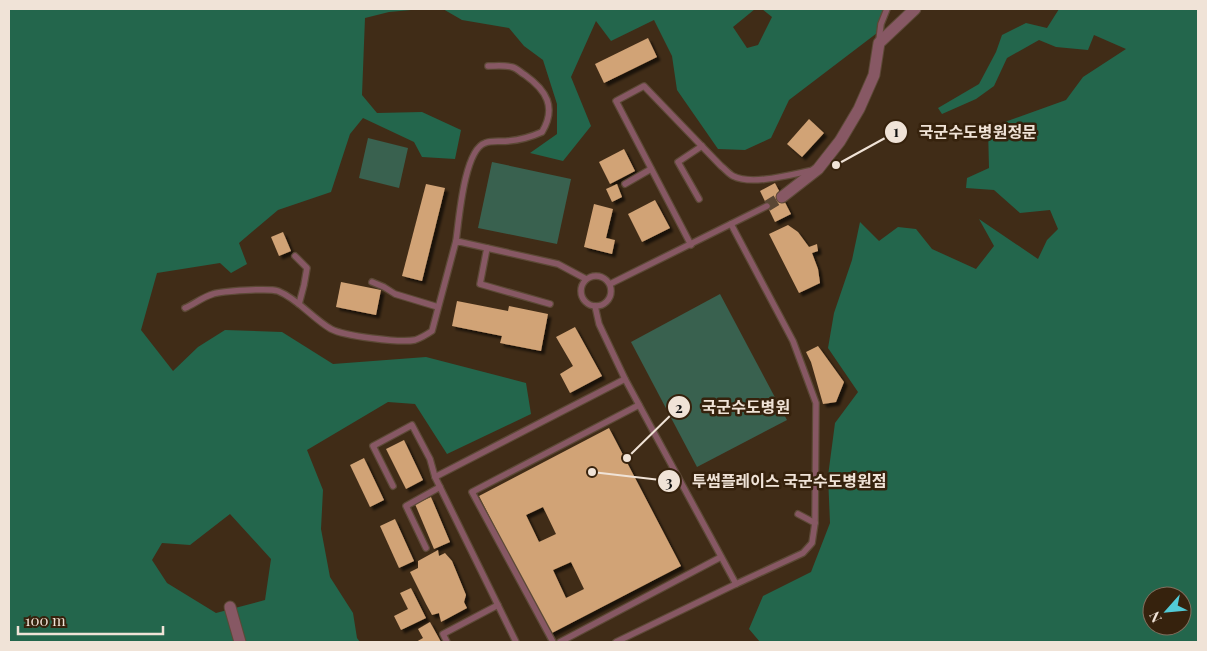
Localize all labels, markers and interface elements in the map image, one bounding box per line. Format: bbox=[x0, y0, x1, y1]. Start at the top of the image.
callout: 국군수도병원정문 bbox=[884, 117, 1046, 148]
text: 1 bbox=[893, 121, 899, 141]
text: 국군수도병원정문 bbox=[919, 121, 1037, 142]
callout: 국군수도병원 bbox=[666, 392, 800, 423]
text: 국군수도병원 bbox=[702, 396, 790, 417]
text: 2 bbox=[675, 397, 683, 417]
callout: 투썸플레이스 국군수도병원점 bbox=[656, 466, 896, 497]
text: 투썸플레이스 국군수도병원점 bbox=[691, 470, 887, 491]
text: 3 bbox=[665, 471, 673, 491]
north arrow bbox=[1142, 586, 1192, 636]
scale bar bbox=[18, 604, 162, 636]
text: N bbox=[1144, 608, 1166, 626]
text: 100 m bbox=[25, 610, 66, 630]

